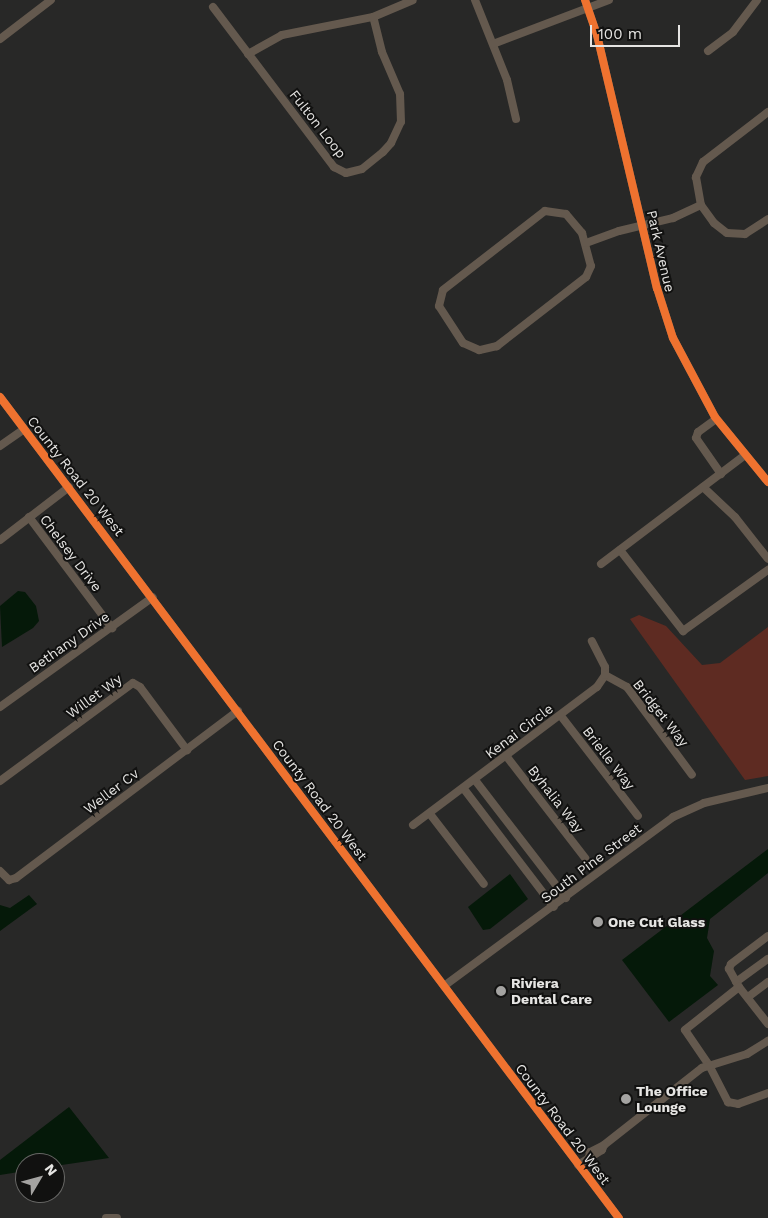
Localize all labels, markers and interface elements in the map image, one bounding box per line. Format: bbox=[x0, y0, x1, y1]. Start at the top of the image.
scale bar bbox=[593, 15, 683, 47]
text: 100 m bbox=[598, 25, 642, 43]
street label: Fulton Loop bbox=[286, 87, 350, 161]
street label: Park Avenue bbox=[643, 208, 679, 294]
street label: County Road 20 West bbox=[24, 413, 128, 539]
street label: Chelsey Drive bbox=[36, 511, 106, 595]
street label: Bethany Drive bbox=[25, 608, 113, 676]
street label: Willet Wy bbox=[63, 670, 125, 722]
street label: Bridget Way bbox=[629, 676, 693, 750]
street label: Kenai Circle bbox=[482, 700, 556, 762]
street label: Brielle Way bbox=[579, 723, 639, 793]
street label: County Road 20 West bbox=[269, 736, 371, 864]
street label: Byhalia Way bbox=[524, 762, 588, 836]
street label: Weller Cv bbox=[80, 765, 142, 817]
street label: South Pine Street bbox=[538, 820, 644, 906]
place label: One Cut Glass bbox=[608, 914, 705, 930]
marker: One Cut Glass bbox=[592, 916, 604, 928]
place label: Riviera Dental Care bbox=[511, 975, 592, 1008]
marker: Riviera Dental Care bbox=[495, 985, 507, 997]
street label: County Road 20 West bbox=[512, 1060, 614, 1188]
place label: The Office Lounge bbox=[636, 1083, 708, 1116]
marker: The Office Lounge bbox=[620, 1093, 632, 1105]
north arrow bbox=[15, 1153, 65, 1203]
text: N bbox=[42, 1161, 61, 1179]

